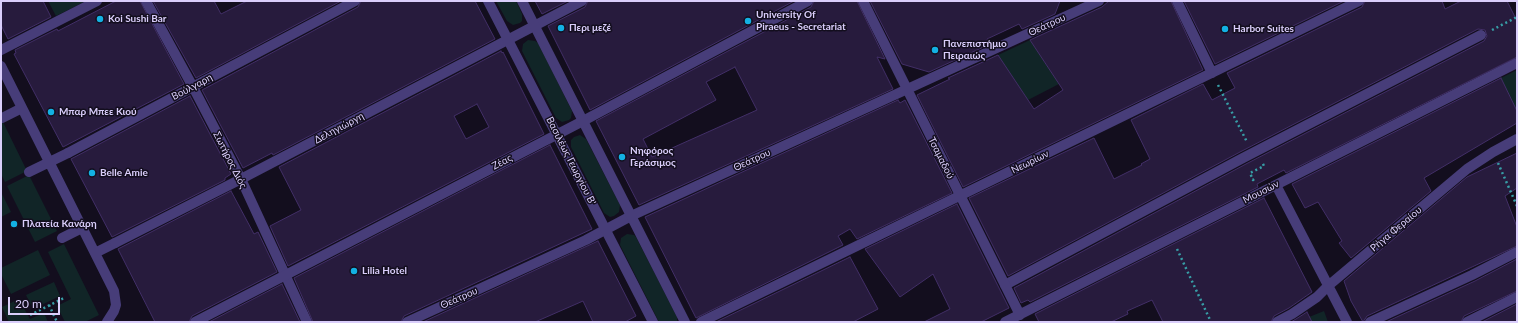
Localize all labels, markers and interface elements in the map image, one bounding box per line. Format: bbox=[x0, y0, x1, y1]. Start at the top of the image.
place label: University Of Piraeus - Secretariat bbox=[756, 9, 846, 32]
street label: Θεάτρου bbox=[1027, 11, 1067, 39]
place label: Koi Sushi Bar bbox=[108, 13, 167, 25]
marker: Koi Sushi Bar bbox=[95, 14, 105, 24]
marker: University Of Piraeus - Secretariat bbox=[743, 16, 753, 26]
place label: Περι μεζέ bbox=[569, 22, 611, 34]
marker: Περι μεζέ bbox=[556, 23, 566, 33]
place label: Harbor Suites bbox=[1233, 23, 1294, 35]
marker: Harbor Suites bbox=[1220, 24, 1230, 34]
place label: Πανεπιστήμιο Πειραιώς bbox=[943, 38, 1007, 62]
marker: Πανεπιστήμιο Πειραιώς bbox=[930, 45, 940, 55]
street label: Βούλγαρη bbox=[169, 71, 215, 103]
place label: Μπαρ Μπεε Κιού bbox=[59, 106, 137, 118]
marker: Μπαρ Μπεε Κιού bbox=[46, 107, 56, 117]
street label: Δεληγιώργη bbox=[312, 110, 366, 146]
street label: Βασιλέως Γεωργίου Β' bbox=[544, 115, 598, 207]
street label: Σωτήρος Διός bbox=[211, 130, 249, 190]
street label: Τσαμαδού bbox=[925, 135, 957, 181]
place label: Νηφόρος Γεράσιμος bbox=[630, 145, 676, 168]
street label: Θεάτρου bbox=[732, 146, 772, 174]
street label: Νεωρίων bbox=[1009, 148, 1051, 176]
street label: Ζέας bbox=[490, 152, 514, 172]
marker: Νηφόρος Γεράσιμος bbox=[617, 152, 627, 162]
place label: Belle Amie bbox=[100, 167, 148, 179]
marker: Belle Amie bbox=[87, 168, 97, 178]
street label: Μουσών bbox=[1241, 178, 1281, 206]
street label: Ρήγα Φεραίου bbox=[1368, 204, 1424, 254]
place label: Πλατεία Κανάρη bbox=[22, 218, 97, 230]
marker: Πλατεία Κανάρη bbox=[9, 219, 19, 229]
place label: Lilia Hotel bbox=[362, 265, 407, 277]
marker: Lilia Hotel bbox=[349, 266, 359, 276]
street label: Θεάτρου bbox=[438, 284, 480, 312]
scale bar bbox=[10, 289, 62, 315]
text: 20 m bbox=[15, 296, 42, 311]

